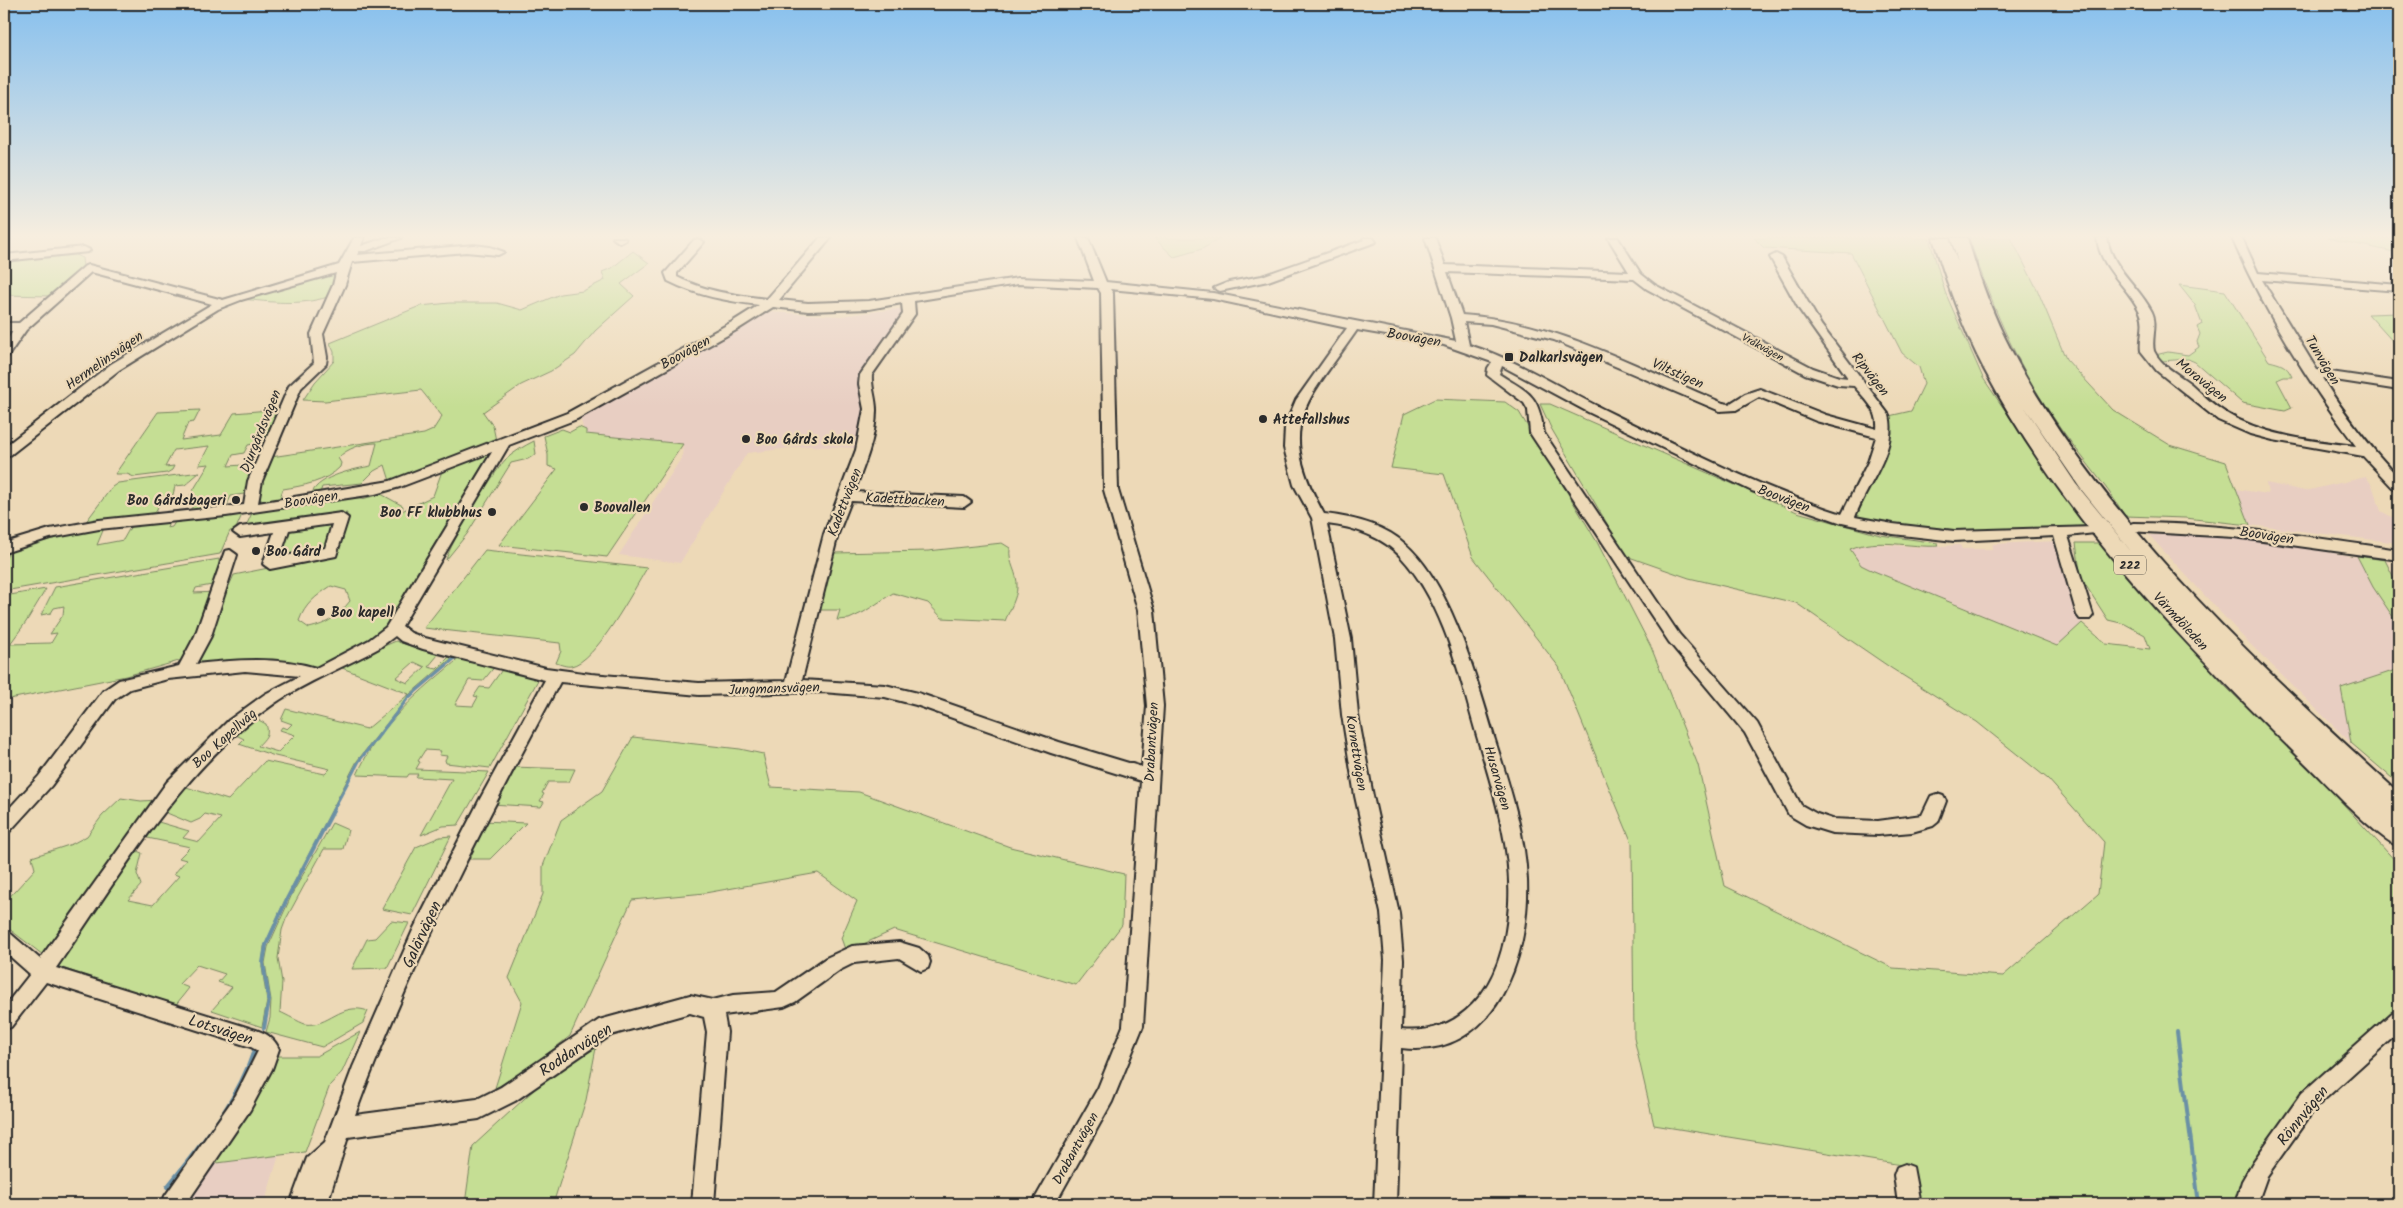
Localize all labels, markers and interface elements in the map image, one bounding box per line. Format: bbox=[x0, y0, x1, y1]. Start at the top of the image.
street label: Boovägen bbox=[1385, 322, 1443, 354]
street label: Hermelinsvägen bbox=[61, 326, 148, 396]
street label: Vråkvägen bbox=[1738, 329, 1787, 367]
street label: Boovägen bbox=[656, 330, 715, 376]
street label: Tunvägen bbox=[2299, 331, 2346, 390]
place label: Dalkarlsvägen bbox=[1519, 347, 1603, 369]
street label: Ripvägen bbox=[1846, 348, 1895, 402]
marker: Dalkarlsvägen bbox=[1503, 351, 1515, 363]
street label: Viltstigen bbox=[1648, 353, 1707, 395]
street label: Moravägen bbox=[2171, 353, 2232, 409]
street label: Djurgårdsvägen bbox=[234, 387, 288, 476]
place label: Attefallshus bbox=[1273, 409, 1350, 431]
marker: Attefallshus bbox=[1257, 413, 1269, 425]
place label: Boo Gårds skola bbox=[756, 429, 854, 451]
marker: Boo Gårds skola bbox=[740, 433, 752, 445]
street label: Kadettvägen bbox=[822, 465, 868, 540]
street label: Boovägen bbox=[1754, 479, 1813, 519]
street label: Boovägen bbox=[283, 485, 340, 515]
street label: Kadettbacken bbox=[865, 487, 945, 513]
place label: Boo Gårdsbageri bbox=[127, 490, 226, 512]
marker: Boo Gårdsbageri bbox=[230, 494, 242, 506]
place label: Boovallen bbox=[594, 497, 651, 519]
marker: Boovallen bbox=[578, 501, 590, 513]
place label: Boo FF klubbhus bbox=[380, 502, 482, 524]
marker: Boo FF klubbhus bbox=[486, 506, 498, 518]
street label: Boovägen bbox=[2238, 521, 2295, 551]
place label: Boo Gård bbox=[266, 541, 322, 563]
marker: Boo Gård bbox=[250, 545, 262, 557]
road number: 222 bbox=[2114, 556, 2146, 574]
street label: Värmdöleden bbox=[2147, 587, 2213, 656]
place label: Boo kapell bbox=[331, 602, 394, 624]
marker: Boo kapell bbox=[315, 606, 327, 618]
street label: Jungmansvägen bbox=[728, 676, 820, 702]
street label: Drabantvägen bbox=[1139, 702, 1165, 783]
street label: Boo Kapellväg bbox=[187, 703, 262, 774]
street label: Kornettvägen bbox=[1339, 714, 1373, 793]
street label: Husarvägen bbox=[1477, 743, 1517, 813]
street label: Galärvägen bbox=[396, 897, 449, 972]
street label: Lotsvägen bbox=[185, 1008, 256, 1053]
street label: Roddarvägen bbox=[534, 1017, 617, 1083]
street label: Rönnvägen bbox=[2271, 1080, 2335, 1152]
street label: Drabantvägen bbox=[1047, 1108, 1105, 1189]

